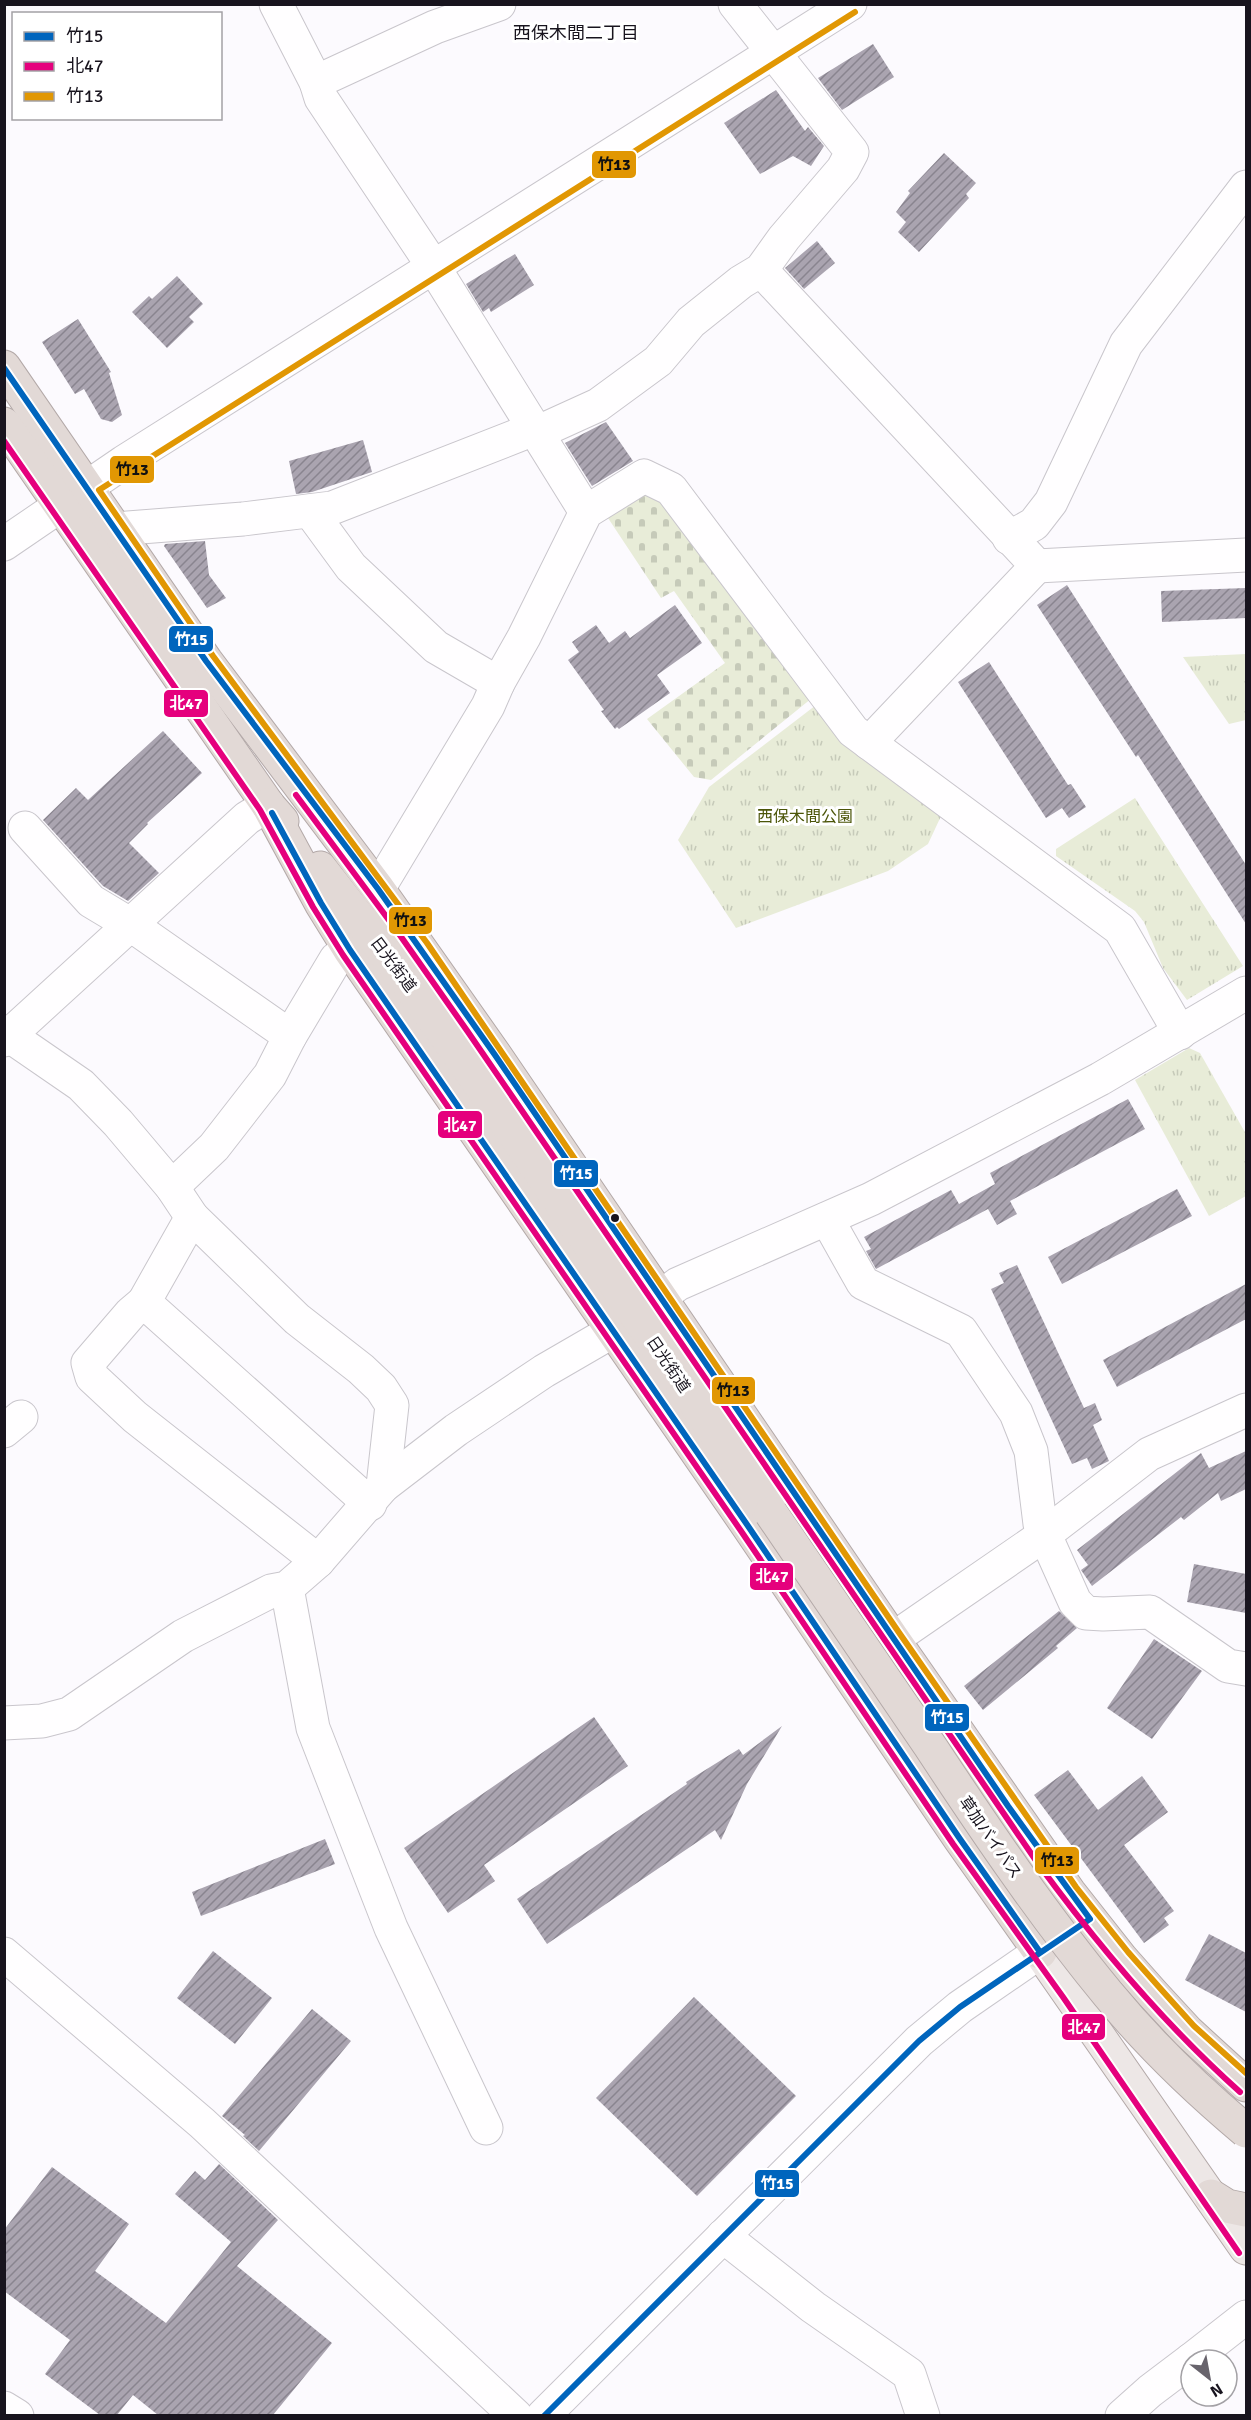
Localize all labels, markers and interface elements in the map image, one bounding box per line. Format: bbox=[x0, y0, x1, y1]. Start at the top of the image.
legend bbox=[12, 12, 222, 120]
district label: 西保木間二丁目 bbox=[513, 22, 639, 44]
text: 竹15 bbox=[66, 25, 103, 47]
text: 北47 bbox=[66, 55, 103, 77]
text: 竹13 bbox=[66, 85, 103, 107]
line badge: 竹13 bbox=[591, 150, 637, 179]
text: 竹13 bbox=[597, 155, 631, 175]
line badge: 竹13 bbox=[109, 455, 155, 484]
text: 竹13 bbox=[115, 460, 149, 480]
line badge: 竹15 bbox=[168, 625, 214, 653]
text: 竹15 bbox=[174, 630, 208, 650]
line badge: 北47 bbox=[163, 689, 209, 718]
text: 北47 bbox=[169, 694, 203, 714]
park label: 西保木間公園 bbox=[757, 807, 853, 827]
line badge: 竹13 bbox=[388, 906, 433, 935]
text: 竹13 bbox=[393, 911, 427, 931]
street label: 日光街道 bbox=[366, 933, 420, 996]
line badge: 北47 bbox=[437, 1110, 483, 1139]
text: 北47 bbox=[443, 1116, 477, 1136]
line badge: 竹15 bbox=[553, 1159, 599, 1188]
text: 竹15 bbox=[559, 1164, 593, 1184]
unlabelled marker bbox=[609, 1212, 621, 1224]
street label: 日光街道 bbox=[642, 1332, 694, 1397]
line badge: 竹13 bbox=[711, 1376, 756, 1405]
text: 竹13 bbox=[716, 1381, 750, 1401]
line badge: 北47 bbox=[749, 1562, 794, 1591]
text: 北47 bbox=[755, 1567, 789, 1587]
line badge: 竹15 bbox=[924, 1703, 970, 1732]
text: 竹15 bbox=[930, 1708, 964, 1728]
street label: 草加バイパス bbox=[955, 1793, 1026, 1883]
line badge: 竹13 bbox=[1034, 1846, 1080, 1875]
text: 竹13 bbox=[1040, 1851, 1074, 1871]
line badge: 北47 bbox=[1061, 2013, 1106, 2041]
text: 北47 bbox=[1067, 2018, 1101, 2038]
line badge: 竹15 bbox=[754, 2169, 800, 2198]
text: 竹15 bbox=[760, 2174, 794, 2194]
north arrow bbox=[1179, 2348, 1239, 2408]
text: N bbox=[1206, 2379, 1226, 2401]

